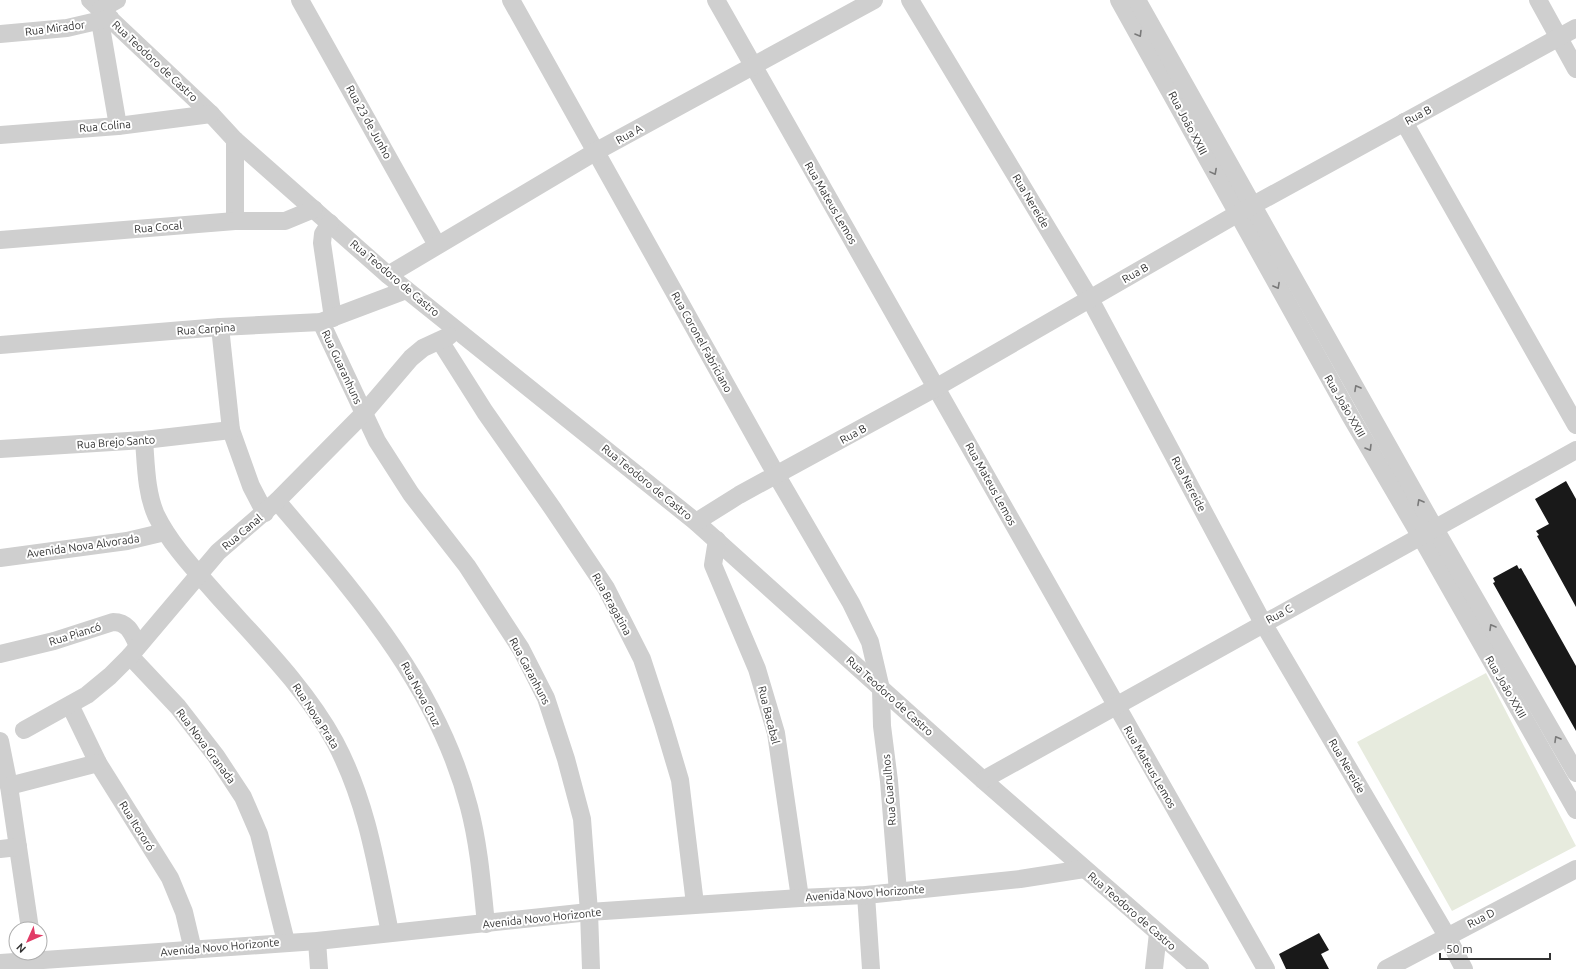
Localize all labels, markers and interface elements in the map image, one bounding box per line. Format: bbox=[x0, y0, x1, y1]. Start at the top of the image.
street label: Rua Mirador bbox=[24, 18, 87, 38]
street label: Rua Teodoro de Castro bbox=[110, 18, 200, 104]
one-way arrow bbox=[1134, 30, 1141, 37]
street label: Rua 23 de Junho bbox=[344, 83, 394, 161]
street label: Rua João XXIII bbox=[1166, 89, 1210, 157]
street label: Rua B bbox=[1403, 103, 1433, 127]
street label: Rua Colina bbox=[79, 118, 131, 134]
street label: Rua A bbox=[614, 121, 645, 146]
street label: Rua Mateus Lemos bbox=[803, 160, 860, 246]
one-way arrow bbox=[1210, 168, 1217, 175]
street label: Rua Nereide bbox=[1010, 172, 1052, 230]
street label: Rua Cocal bbox=[134, 219, 183, 235]
street label: Rua Teodoro de Castro bbox=[348, 237, 442, 319]
street label: Rua B bbox=[1120, 261, 1150, 285]
one-way arrow bbox=[1273, 282, 1280, 289]
street label: Rua Coronel Fabriciano bbox=[669, 290, 735, 394]
street label: Rua Carpina bbox=[176, 321, 236, 337]
street label: Rua Guaranhuns bbox=[320, 328, 364, 406]
street label: Rua João XXIII bbox=[1322, 373, 1368, 439]
one-way arrow bbox=[1354, 385, 1361, 392]
street label: Rua B bbox=[838, 422, 868, 446]
street label: Rua Brejo Santo bbox=[76, 433, 156, 451]
street label: Rua Mateus Lemos bbox=[963, 440, 1019, 528]
street label: Rua Teodoro de Castro bbox=[600, 442, 694, 522]
one-way arrow bbox=[1364, 444, 1371, 451]
street label: Rua Nereide bbox=[1169, 454, 1209, 514]
one-way arrow bbox=[1417, 499, 1425, 506]
street label: Rua Canal bbox=[220, 512, 265, 552]
street label: Avenida Nova Alvorada bbox=[26, 532, 140, 560]
street label: Rua Bragatina bbox=[590, 571, 634, 637]
street label: Rua C bbox=[1264, 602, 1294, 626]
street label: Rua Piancó bbox=[47, 620, 103, 648]
one-way arrow bbox=[1489, 624, 1496, 631]
street label: Rua Garanhuns bbox=[507, 636, 553, 707]
street label: Rua Teodoro de Castro bbox=[844, 654, 936, 738]
street label: Rua João XXIII bbox=[1483, 654, 1529, 720]
street label: Rua Nova Cruz bbox=[399, 660, 443, 728]
street label: Rua Nova Prata bbox=[290, 681, 342, 751]
street label: Rua Bacabal bbox=[756, 685, 782, 746]
street label: Rua Nova Granada bbox=[174, 706, 238, 786]
street label: Rua Mateus Lemos bbox=[1122, 724, 1179, 810]
one-way arrow bbox=[1554, 736, 1561, 743]
street label: Rua Nereide bbox=[1327, 737, 1367, 795]
street label: Rua Guarulhos bbox=[880, 754, 898, 826]
street label: Rua Itororó bbox=[117, 799, 157, 853]
street label: Rua Teodoro de Castro bbox=[1086, 870, 1178, 952]
street label: Avenida Novo Horizonte bbox=[805, 883, 925, 903]
street label: Avenida Novo Horizonte bbox=[482, 906, 602, 930]
street label: Rua D bbox=[1465, 906, 1497, 930]
north arrow bbox=[8, 921, 48, 961]
scale bar bbox=[1440, 935, 1550, 961]
street label: Avenida Novo Horizonte bbox=[160, 936, 280, 958]
text: N bbox=[14, 941, 28, 955]
text: 50 m bbox=[1446, 942, 1473, 955]

